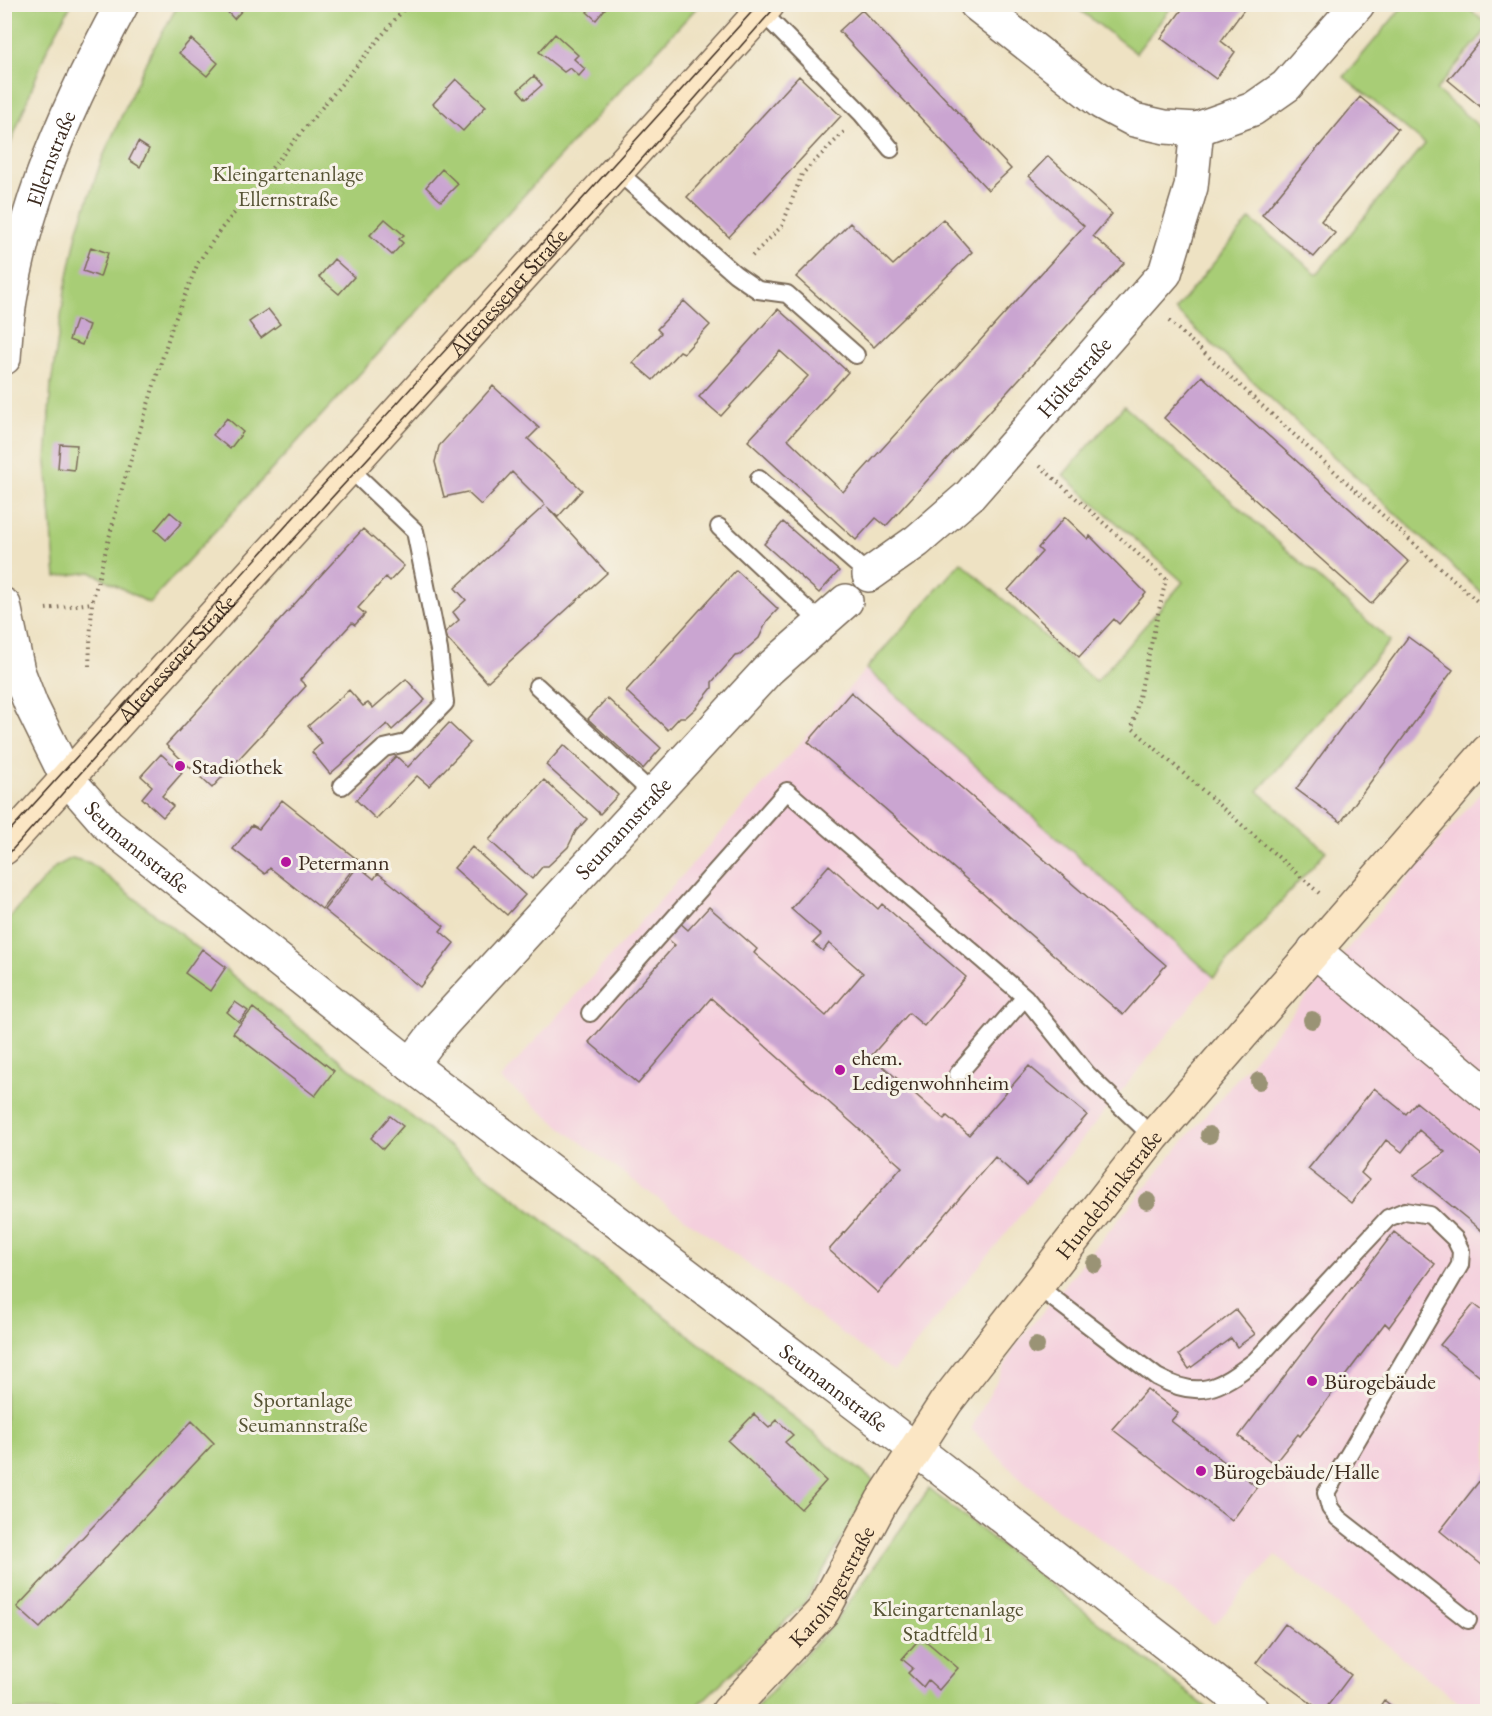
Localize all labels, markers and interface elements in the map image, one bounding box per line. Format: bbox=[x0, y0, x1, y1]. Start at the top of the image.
street label: Ellernstraße bbox=[19, 105, 82, 210]
park label: Kleingartenanlage Ellernstraße bbox=[212, 159, 364, 213]
street label: Altenessener Straße bbox=[441, 221, 573, 363]
street label: Höltestraße bbox=[1030, 330, 1117, 424]
street label: Altenessener Straße bbox=[109, 587, 242, 729]
place label: Stadiothek bbox=[192, 752, 283, 781]
marker: Stadiothek bbox=[173, 759, 187, 773]
street label: Seumannstraße bbox=[568, 770, 677, 885]
street label: Seumannstraße bbox=[78, 794, 197, 899]
place label: Petermann bbox=[298, 848, 390, 877]
marker: Petermann bbox=[279, 855, 293, 869]
place label: ehem. Ledigenwohnheim bbox=[852, 1043, 1009, 1097]
marker: ehem. Ledigenwohnheim bbox=[833, 1063, 847, 1077]
street label: Hundebrinkstraße bbox=[1049, 1123, 1168, 1265]
street label: Seumannstraße bbox=[774, 1336, 895, 1438]
place label: Bürogebäude bbox=[1324, 1367, 1436, 1396]
marker: Bürogebäude bbox=[1305, 1374, 1319, 1388]
park label: Sportanlage Seumannstraße bbox=[238, 1385, 368, 1439]
place label: Bürogebäude/Halle bbox=[1213, 1457, 1380, 1486]
marker: Bürogebäude/Halle bbox=[1194, 1464, 1208, 1478]
street label: Karolingerstraße bbox=[782, 1520, 881, 1653]
park label: Kleingartenanlage Stadtfeld 1 bbox=[872, 1594, 1024, 1648]

